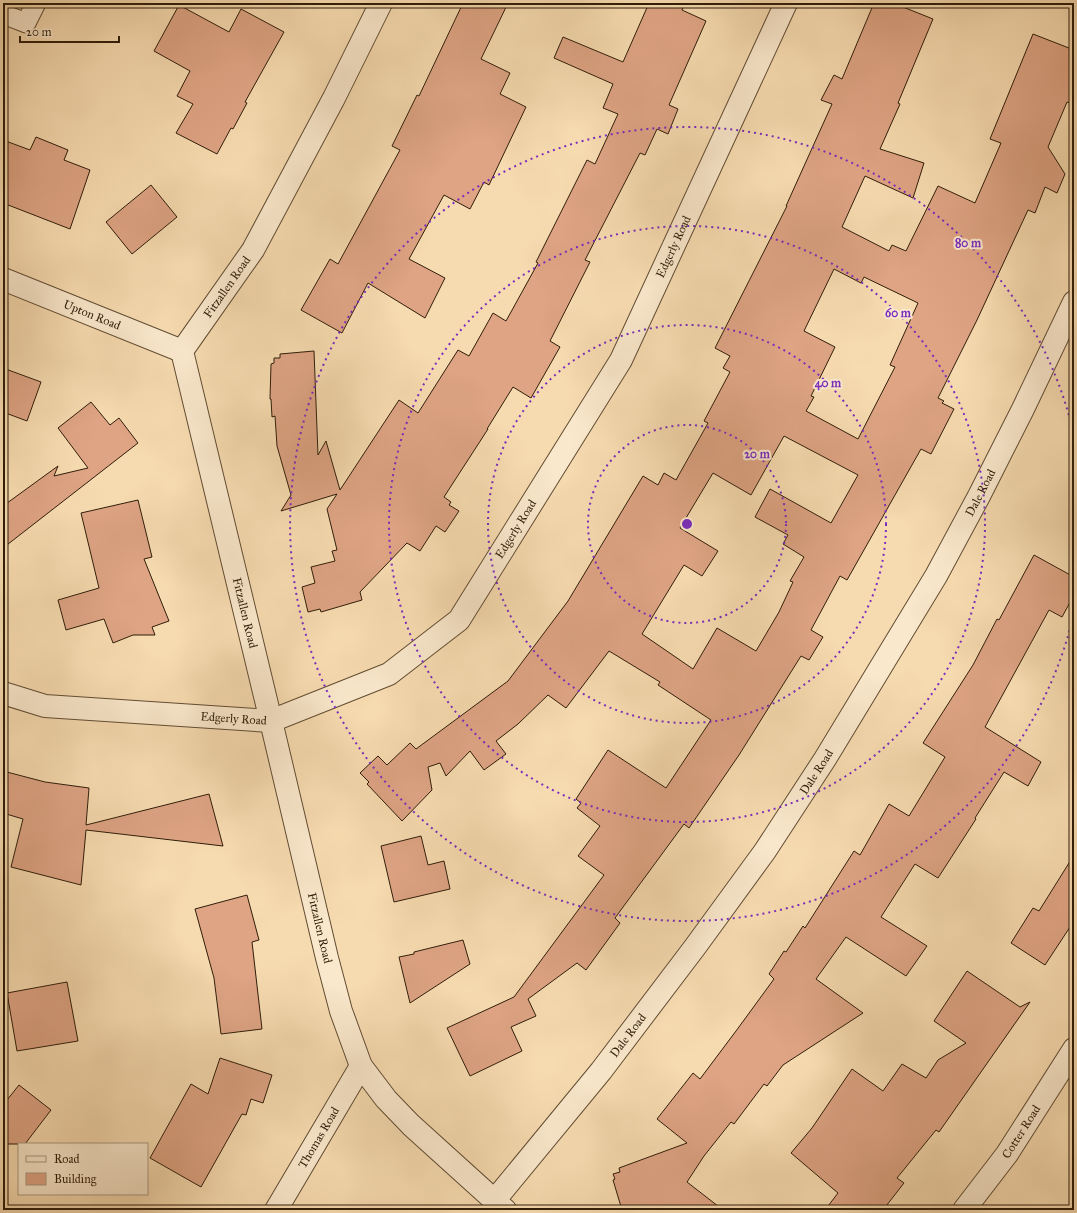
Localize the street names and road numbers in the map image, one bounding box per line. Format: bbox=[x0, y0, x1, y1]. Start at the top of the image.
street label: Edgerly Road bbox=[653, 214, 694, 280]
street label: Fitzallen Road bbox=[201, 253, 253, 321]
street label: Upton Road bbox=[61, 297, 123, 333]
street label: Dale Road bbox=[962, 467, 998, 519]
street label: Edgerly Road bbox=[492, 497, 539, 561]
street label: Fitzallen Road bbox=[230, 576, 260, 650]
street label: Edgerly Road bbox=[200, 709, 267, 728]
street label: Dale Road bbox=[797, 747, 836, 797]
street label: Fitzallen Road bbox=[305, 891, 335, 965]
street label: Dale Road bbox=[607, 1011, 649, 1060]
street label: Cotter Road bbox=[999, 1102, 1043, 1161]
street label: Thomas Road bbox=[295, 1105, 342, 1171]

